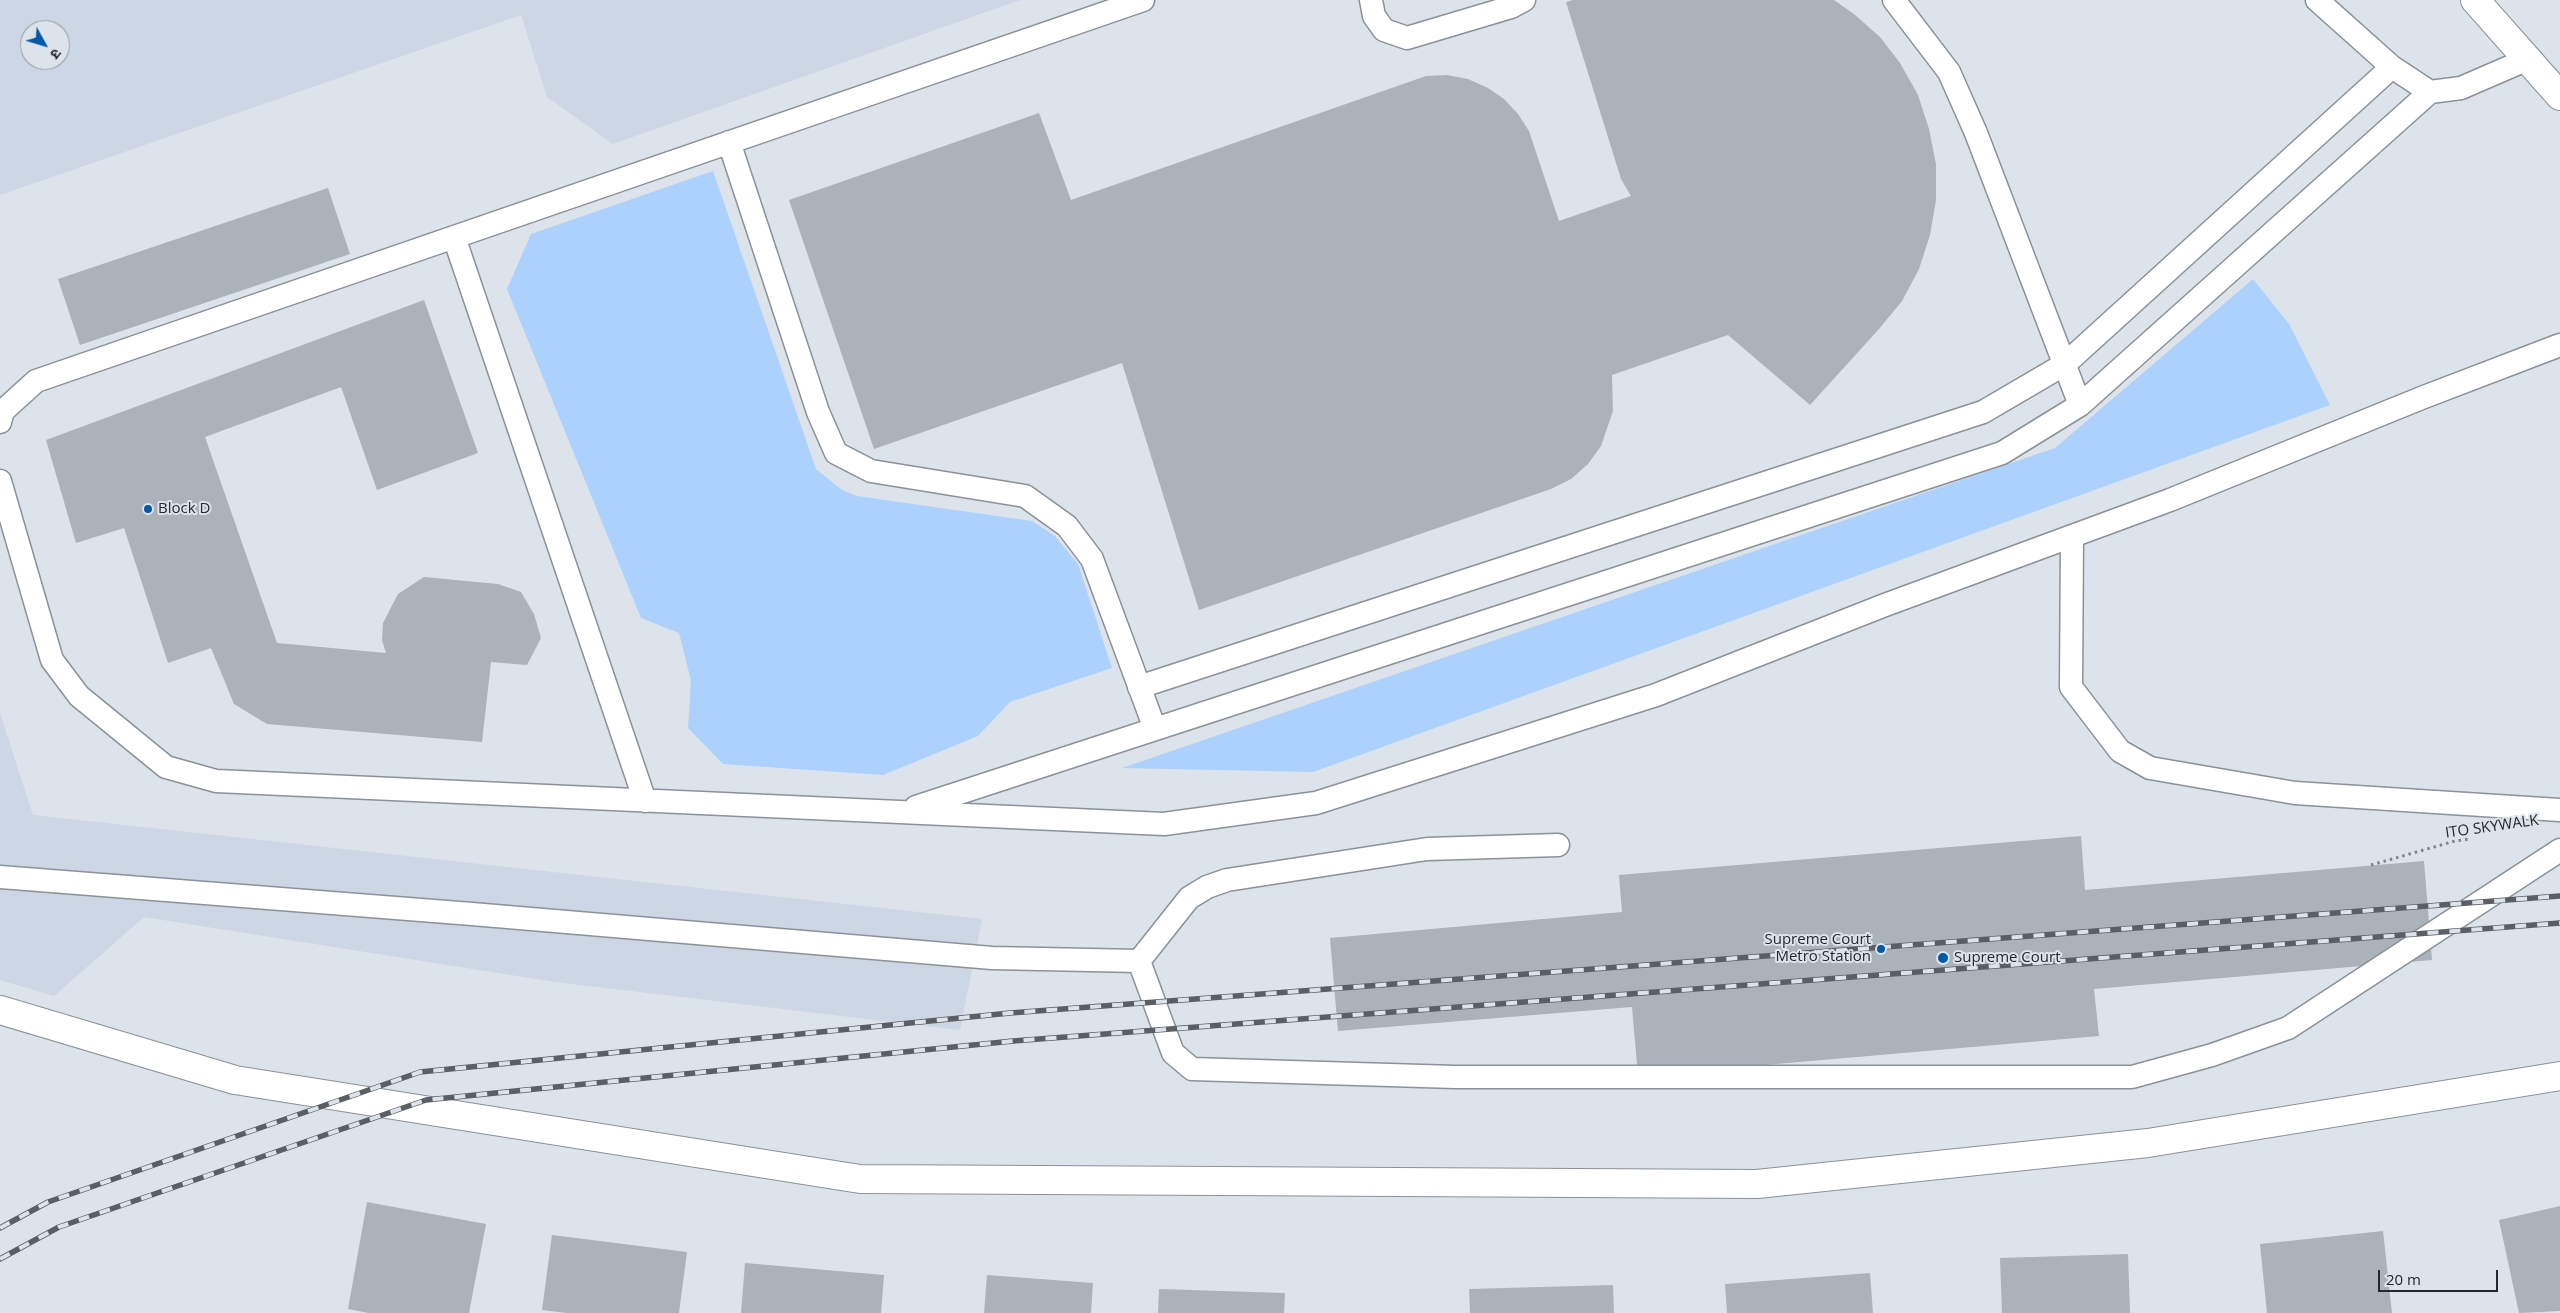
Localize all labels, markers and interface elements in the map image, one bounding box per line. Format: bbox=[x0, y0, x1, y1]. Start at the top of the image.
north arrow bbox=[20, 20, 70, 70]
text: उ bbox=[46, 45, 66, 63]
place label: Block D bbox=[158, 500, 210, 518]
marker: Block D bbox=[142, 503, 154, 515]
street label: ITO SKYWALK bbox=[2444, 812, 2540, 842]
place label: Supreme Court Metro Station bbox=[1764, 931, 1871, 966]
marker: Supreme Court Metro Station bbox=[1875, 943, 1887, 955]
place label: Supreme Court bbox=[1954, 949, 2061, 967]
marker: Supreme Court bbox=[1936, 951, 1950, 965]
scale bar bbox=[2380, 1260, 2500, 1292]
text: 20 m bbox=[2386, 1269, 2421, 1289]

